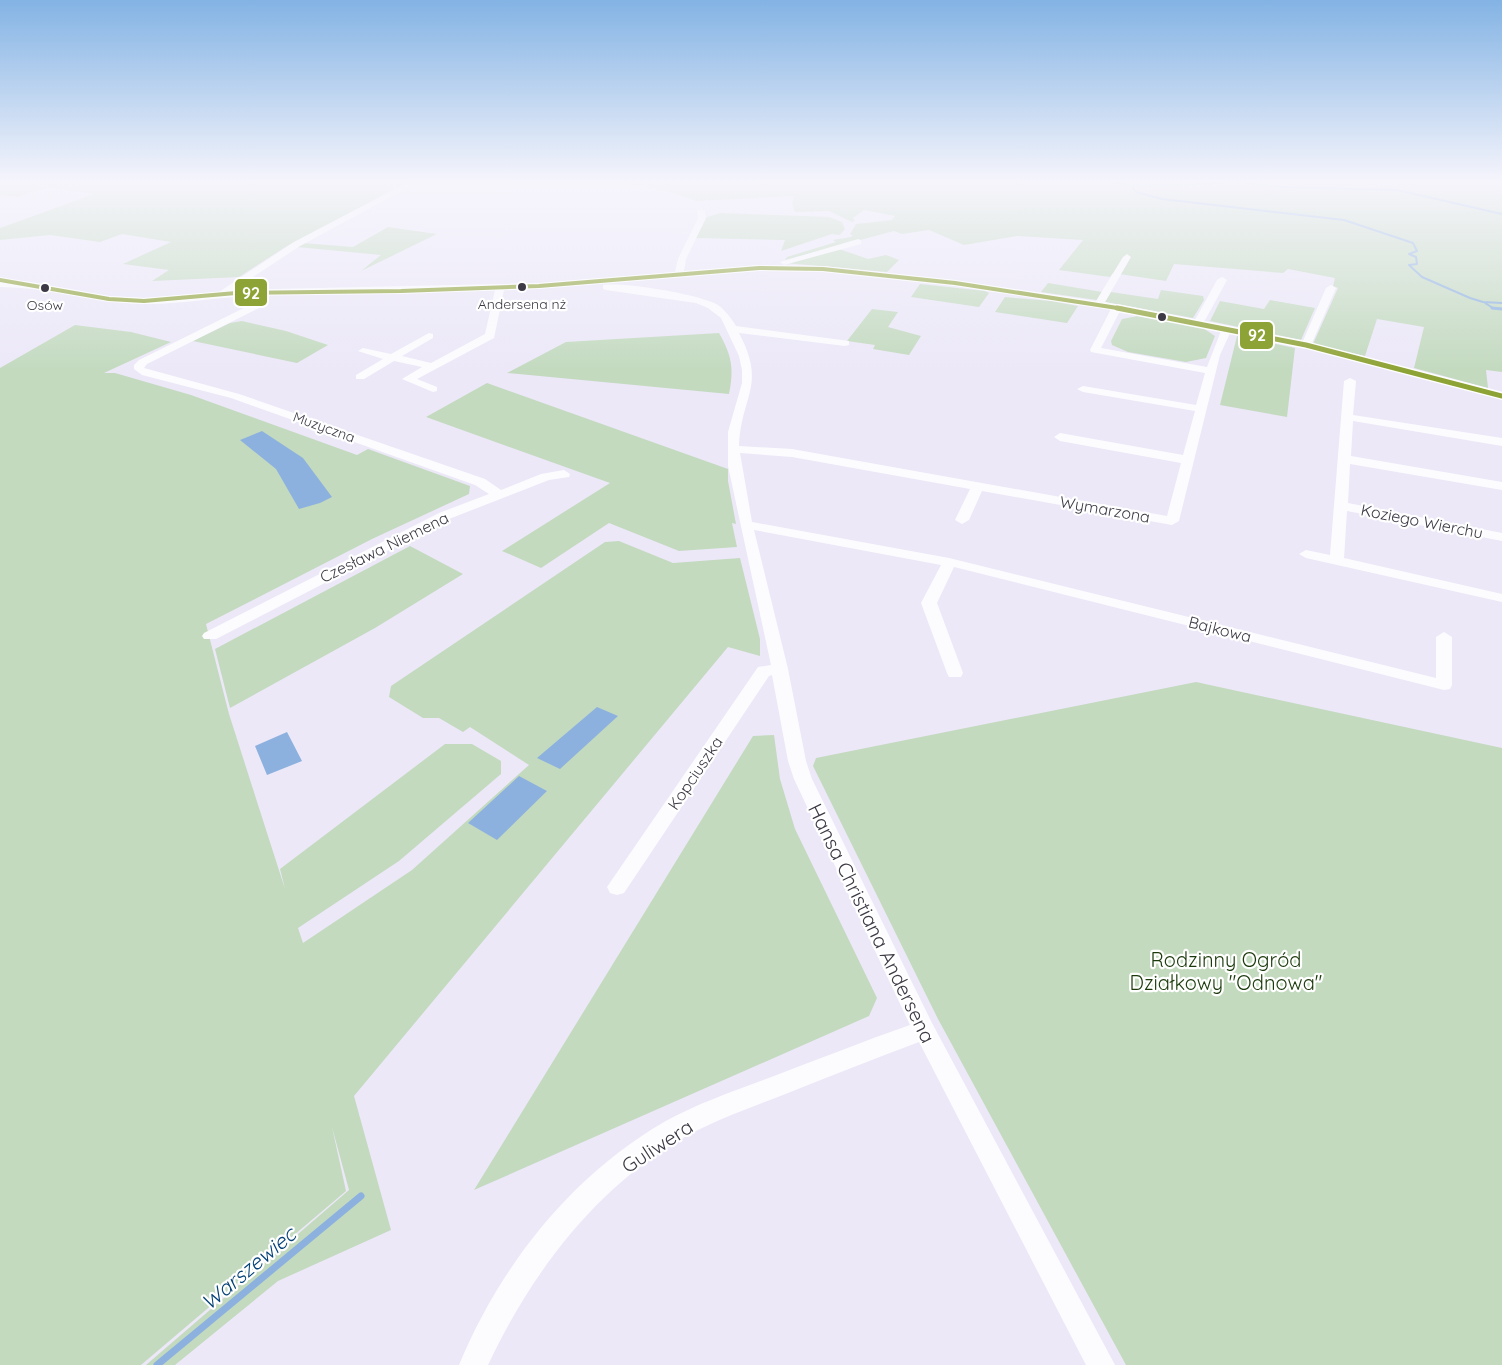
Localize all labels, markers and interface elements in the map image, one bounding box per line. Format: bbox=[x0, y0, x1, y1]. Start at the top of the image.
line badge: 92 bbox=[234, 278, 268, 307]
marker: Andersena nż bbox=[516, 281, 528, 293]
marker: Osów bbox=[39, 282, 51, 294]
text: 92 bbox=[242, 283, 260, 303]
place label: Andersena nż bbox=[478, 295, 567, 313]
place label: Osów bbox=[27, 296, 64, 314]
unlabelled marker bbox=[1156, 311, 1168, 323]
line badge: 92 bbox=[1239, 321, 1274, 350]
text: 92 bbox=[1248, 325, 1266, 345]
street label: Muzyczna bbox=[291, 407, 357, 447]
street label: Wymarzona bbox=[1058, 491, 1152, 527]
street label: Koziego Wierchu bbox=[1359, 499, 1485, 543]
street label: Czesława Niemena bbox=[316, 507, 452, 587]
street label: Bajkowa bbox=[1186, 612, 1254, 646]
street label: Kopciuszka bbox=[663, 733, 727, 813]
street label: Hansa Christiana Andersena bbox=[803, 799, 941, 1047]
park label: Rodzinny Ogród Działkowy "Odnowa" bbox=[1130, 947, 1322, 995]
street label: Guliwera bbox=[617, 1114, 697, 1178]
water label: Warszewiec bbox=[195, 1220, 302, 1315]

